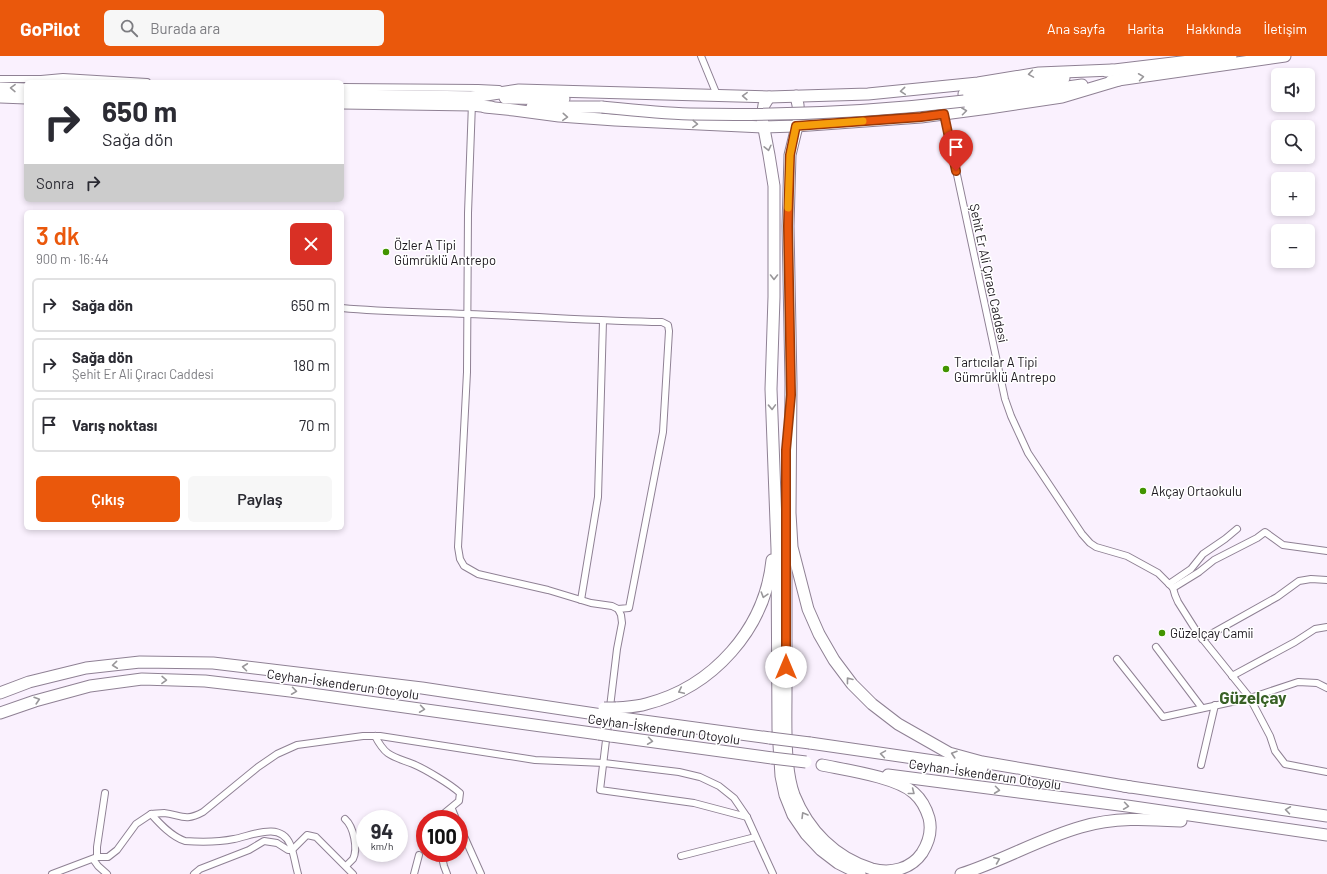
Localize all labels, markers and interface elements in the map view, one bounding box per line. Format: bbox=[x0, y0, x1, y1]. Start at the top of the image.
search box bbox=[104, 10, 384, 46]
text: GoPilot bbox=[20, 17, 80, 40]
icon: search bbox=[118, 17, 140, 39]
text: Burada ara bbox=[150, 19, 220, 37]
text: Ana sayfa bbox=[1047, 20, 1105, 37]
text: Harita bbox=[1127, 20, 1164, 37]
text: Hakkında bbox=[1186, 20, 1241, 37]
text: İletişim bbox=[1263, 20, 1307, 37]
map controls bbox=[1271, 68, 1315, 268]
button: sound bbox=[1271, 68, 1315, 112]
one-way arrow bbox=[1028, 69, 1035, 78]
one-way arrow bbox=[1138, 73, 1144, 82]
one-way arrow bbox=[10, 84, 16, 92]
one-way arrow bbox=[900, 87, 906, 96]
one-way arrow bbox=[742, 92, 748, 100]
text: 650 m bbox=[102, 94, 177, 128]
icon: right bbox=[36, 96, 88, 148]
one-way arrow bbox=[961, 107, 967, 116]
one-way arrow bbox=[562, 112, 568, 121]
one-way arrow bbox=[692, 119, 698, 128]
button: search bbox=[1271, 120, 1315, 164]
text: Sağa dön bbox=[102, 128, 173, 150]
pin bbox=[939, 130, 973, 171]
icon: arrive bbox=[945, 136, 967, 158]
one-way arrow bbox=[763, 144, 771, 151]
icon: right bbox=[82, 172, 104, 194]
button: + bbox=[1271, 172, 1315, 216]
text: Sonra bbox=[36, 174, 74, 192]
street label: Şehit Er Ali Çıracı Caddesi bbox=[966, 202, 1012, 344]
text: 3 dk bbox=[36, 221, 80, 250]
button: close bbox=[290, 223, 332, 265]
button: − bbox=[1271, 224, 1315, 268]
place label: Özler A Tipi Gümrüklü Antrepo bbox=[394, 237, 496, 268]
marker: Özler A Tipi Gümrüklü Antrepo bbox=[381, 247, 391, 257]
text: 900 m · 16:44 bbox=[36, 251, 109, 267]
one-way arrow bbox=[770, 274, 778, 280]
icon: right bbox=[38, 294, 60, 316]
text: Sağa dön bbox=[72, 296, 133, 314]
text: 650 m bbox=[291, 296, 330, 314]
text: Sağa dön bbox=[72, 348, 133, 366]
icon: right bbox=[38, 354, 60, 376]
place label: Tartıcılar A Tipi Gümrüklü Antrepo bbox=[954, 354, 1056, 385]
text: 180 m bbox=[293, 356, 330, 374]
marker: Tartıcılar A Tipi Gümrüklü Antrepo bbox=[941, 364, 951, 374]
text: Şehit Er Ali Çıracı Caddesi bbox=[72, 366, 214, 382]
one-way arrow bbox=[768, 404, 776, 410]
icon: arrive bbox=[38, 414, 60, 436]
text: Varış noktası bbox=[72, 416, 157, 434]
text: 70 m bbox=[299, 416, 330, 434]
button: Çıkış bbox=[36, 476, 180, 522]
button: Paylaş bbox=[188, 476, 332, 522]
place label: Akçay Ortaokulu bbox=[1151, 483, 1242, 499]
marker: Akçay Ortaokulu bbox=[1138, 486, 1148, 496]
one-way arrow bbox=[760, 592, 768, 599]
place label: Güzelçay Camii bbox=[1170, 625, 1254, 641]
marker: Güzelçay Camii bbox=[1157, 628, 1167, 638]
position arrow bbox=[765, 646, 807, 688]
one-way arrow bbox=[112, 660, 118, 669]
one-way arrow bbox=[242, 663, 248, 672]
street label: Ceyhan-İskenderun Otoyolu bbox=[266, 665, 420, 703]
one-way arrow bbox=[161, 676, 167, 684]
one-way arrow bbox=[847, 677, 854, 684]
one-way arrow bbox=[291, 686, 297, 695]
one-way arrow bbox=[677, 686, 685, 694]
district label: Güzelçay bbox=[1219, 687, 1287, 707]
one-way arrow bbox=[33, 696, 40, 705]
one-way arrow bbox=[419, 704, 426, 713]
street label: Ceyhan-İskenderun Otoyolu bbox=[587, 710, 741, 748]
one-way arrow bbox=[647, 736, 653, 745]
one-way arrow bbox=[880, 750, 886, 759]
one-way arrow bbox=[951, 750, 958, 759]
street label: Ceyhan-İskenderun Otoyolu bbox=[908, 755, 1062, 793]
one-way arrow bbox=[994, 785, 1000, 794]
one-way arrow bbox=[908, 788, 915, 795]
one-way arrow bbox=[1123, 801, 1129, 810]
one-way arrow bbox=[1285, 806, 1291, 815]
speed limit sign: 100 bbox=[416, 810, 468, 862]
one-way arrow bbox=[802, 812, 809, 819]
text: 94 bbox=[371, 819, 393, 843]
text: km/h bbox=[371, 840, 393, 852]
one-way arrow bbox=[993, 857, 1000, 865]

